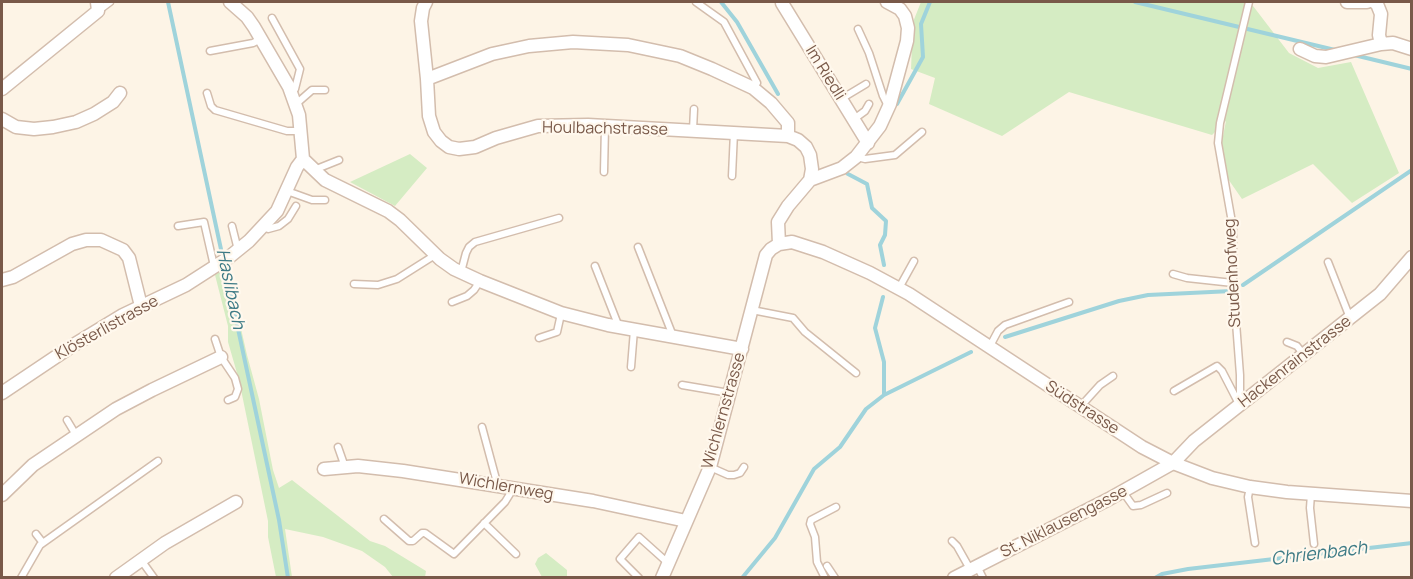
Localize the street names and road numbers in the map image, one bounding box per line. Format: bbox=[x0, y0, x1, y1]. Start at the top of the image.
street label: Im Riedli bbox=[801, 42, 849, 104]
street label: Houlbachstrasse bbox=[542, 118, 668, 140]
street label: Studenhofweg bbox=[1221, 218, 1245, 328]
street label: Klösterlistrasse bbox=[52, 292, 162, 364]
street label: Hackenrainstrasse bbox=[1235, 312, 1355, 412]
street label: Wichlernstrasse bbox=[698, 350, 750, 472]
street label: Südstrasse bbox=[1041, 377, 1123, 439]
street label: Wichlernweg bbox=[457, 469, 555, 505]
street label: St. Niklausengasse bbox=[997, 482, 1131, 562]

